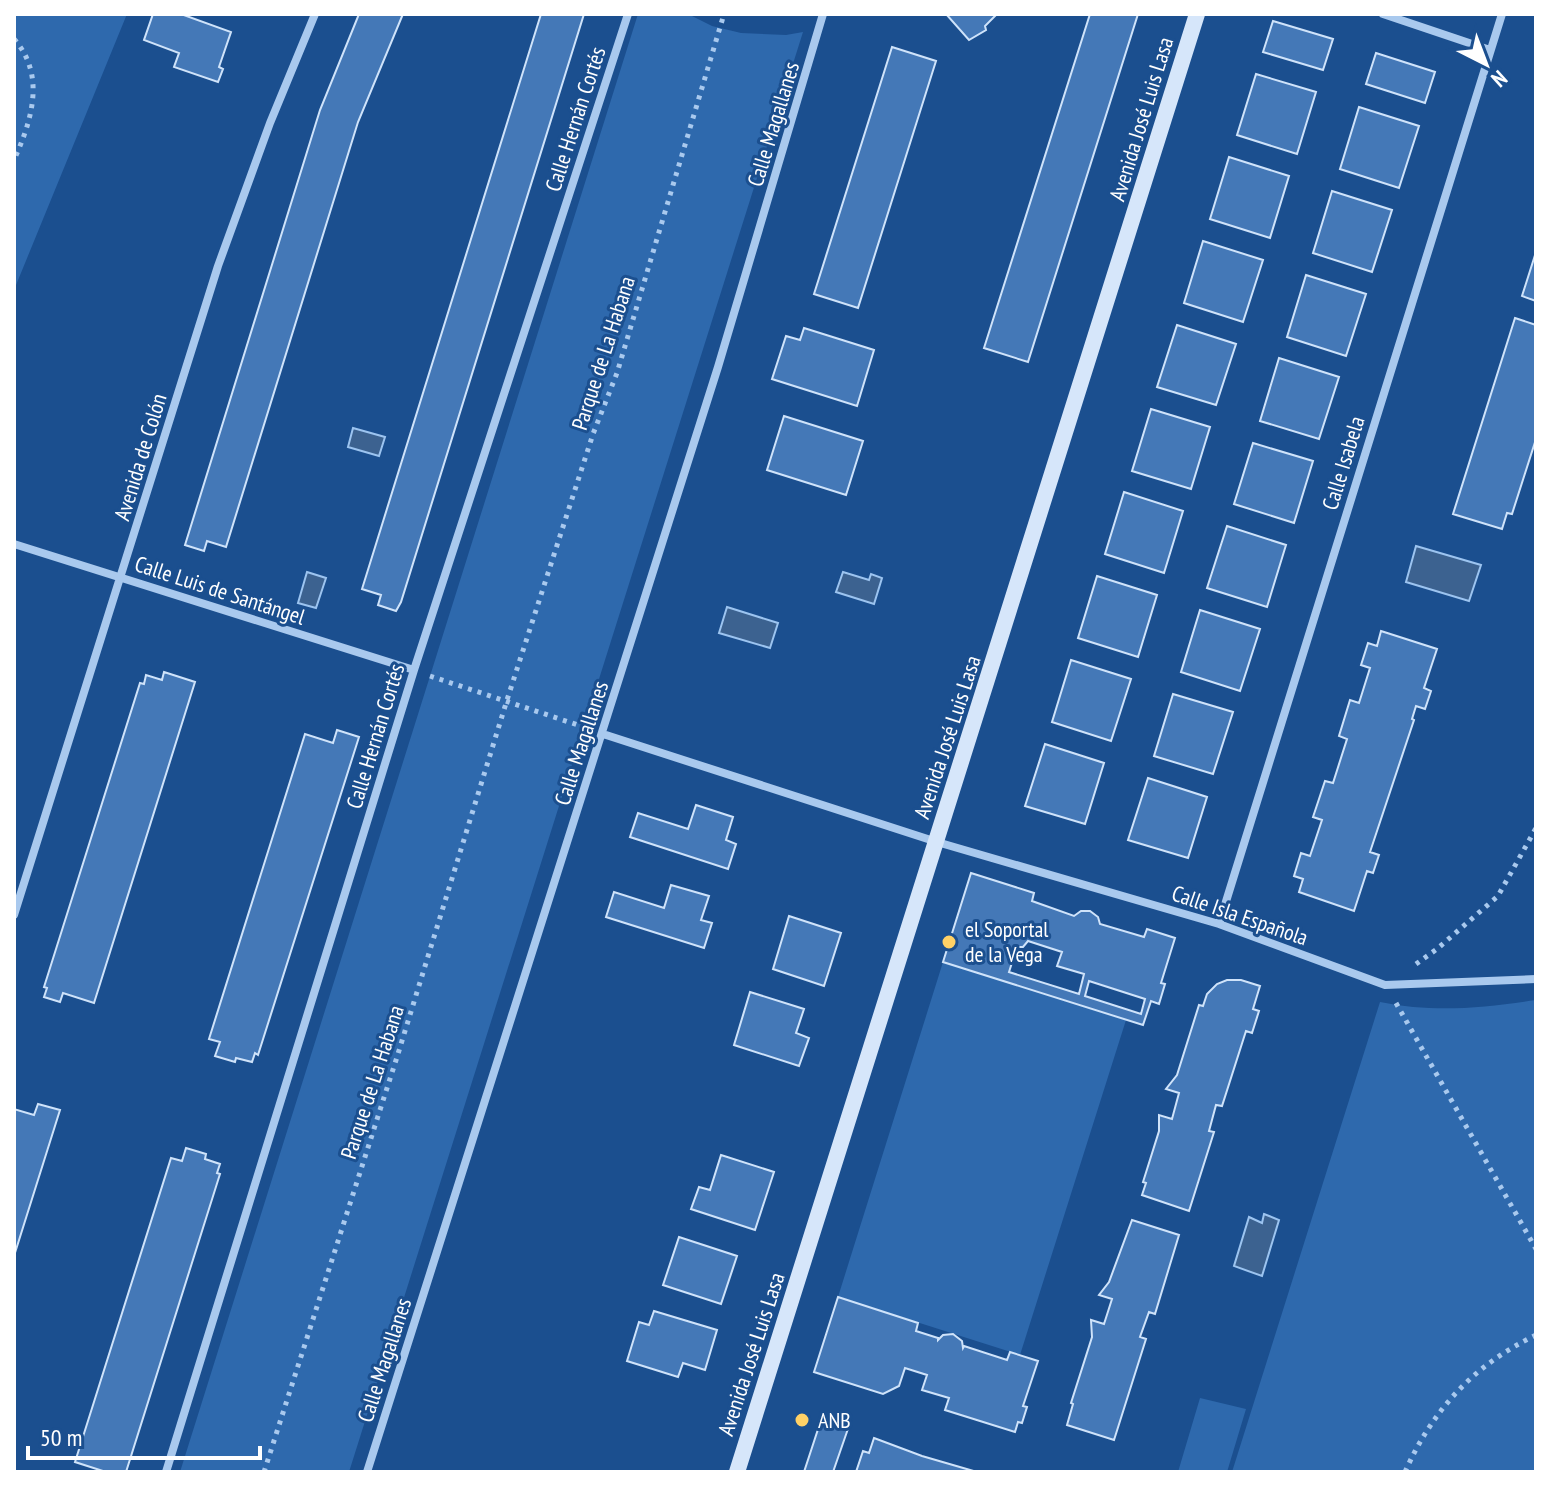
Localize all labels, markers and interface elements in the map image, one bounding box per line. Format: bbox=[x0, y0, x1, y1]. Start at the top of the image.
north arrow bbox=[1446, 24, 1526, 104]
street label: Avenida José Luis Lasa bbox=[1103, 34, 1179, 204]
street label: Calle Hernán Cortés bbox=[538, 43, 612, 195]
street label: Calle Magallanes bbox=[741, 58, 805, 190]
text: N bbox=[1486, 64, 1513, 93]
street label: Parque de La Habana bbox=[565, 273, 641, 433]
street label: Avenida de Colón bbox=[107, 390, 173, 524]
street label: Calle Isabela bbox=[1316, 413, 1370, 513]
street label: Calle Luis de Santángel bbox=[131, 549, 309, 631]
street label: Avenida José Luis Lasa bbox=[907, 652, 987, 822]
street label: Calle Hernán Cortés bbox=[340, 660, 410, 812]
street label: Calle Magallanes bbox=[548, 677, 614, 809]
street label: Calle Isla Española bbox=[1168, 879, 1312, 951]
place label: el Soportal de la Vega bbox=[965, 915, 1049, 968]
marker: el Soportal de la Vega bbox=[940, 933, 958, 951]
street label: Parque de La Habana bbox=[334, 1002, 410, 1162]
street label: Avenida José Luis Lasa bbox=[711, 1269, 791, 1439]
street label: Calle Magallanes bbox=[351, 1294, 417, 1426]
place label: ANB bbox=[818, 1406, 851, 1434]
scale bar bbox=[28, 1410, 260, 1460]
marker: ANB bbox=[793, 1411, 811, 1429]
text: 50 m bbox=[40, 1422, 82, 1453]

